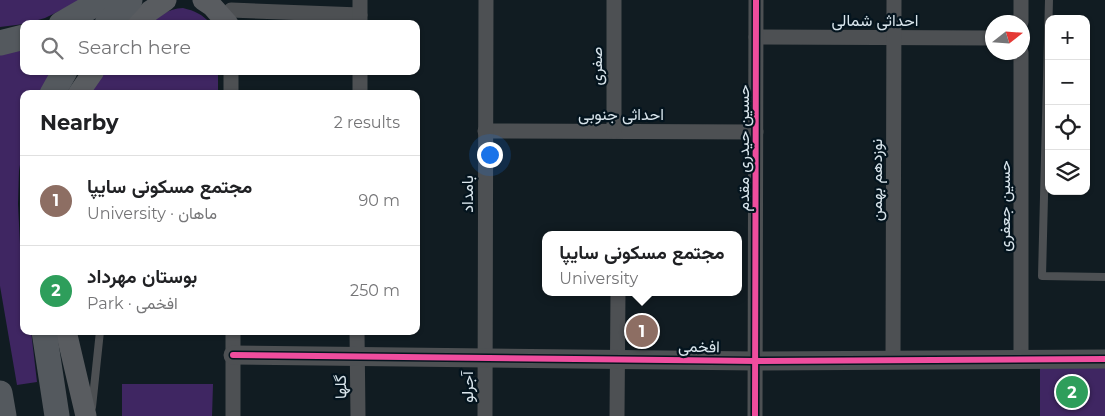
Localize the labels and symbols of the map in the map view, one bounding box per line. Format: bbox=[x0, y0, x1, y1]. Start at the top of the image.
street label: احداثی شمالی bbox=[831, 11, 919, 31]
north arrow bbox=[985, 15, 1030, 60]
street label: صفری bbox=[587, 47, 607, 85]
street label: حسین حیدری مقدم bbox=[734, 84, 754, 211]
street label: احداثی جنوبی bbox=[578, 105, 664, 125]
street label: نوزدهم بهمن bbox=[867, 139, 887, 221]
your location bbox=[477, 142, 503, 168]
street label: حسین جعفری bbox=[995, 160, 1015, 252]
street label: بامداد bbox=[458, 175, 477, 213]
pin: 1 bbox=[626, 312, 658, 350]
street label: افخمی bbox=[678, 337, 720, 357]
street label: آجرلو bbox=[458, 370, 478, 403]
pin: 2 bbox=[1056, 373, 1088, 411]
street label: گلها bbox=[331, 375, 351, 399]

